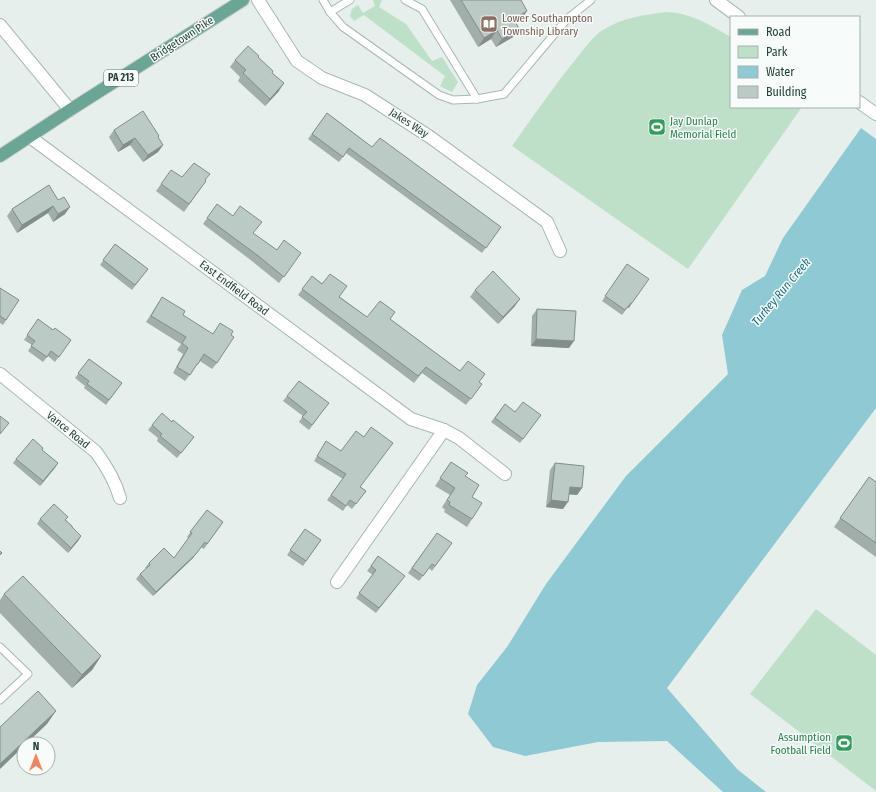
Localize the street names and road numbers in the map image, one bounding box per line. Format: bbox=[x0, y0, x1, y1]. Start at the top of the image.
street label: Bridgetown Pike bbox=[148, 14, 216, 64]
road number: PA 213 bbox=[104, 70, 138, 86]
street label: Jakes Way bbox=[387, 106, 431, 141]
street label: East Endfield Road bbox=[197, 258, 271, 318]
street label: Vance Road bbox=[44, 409, 92, 451]

